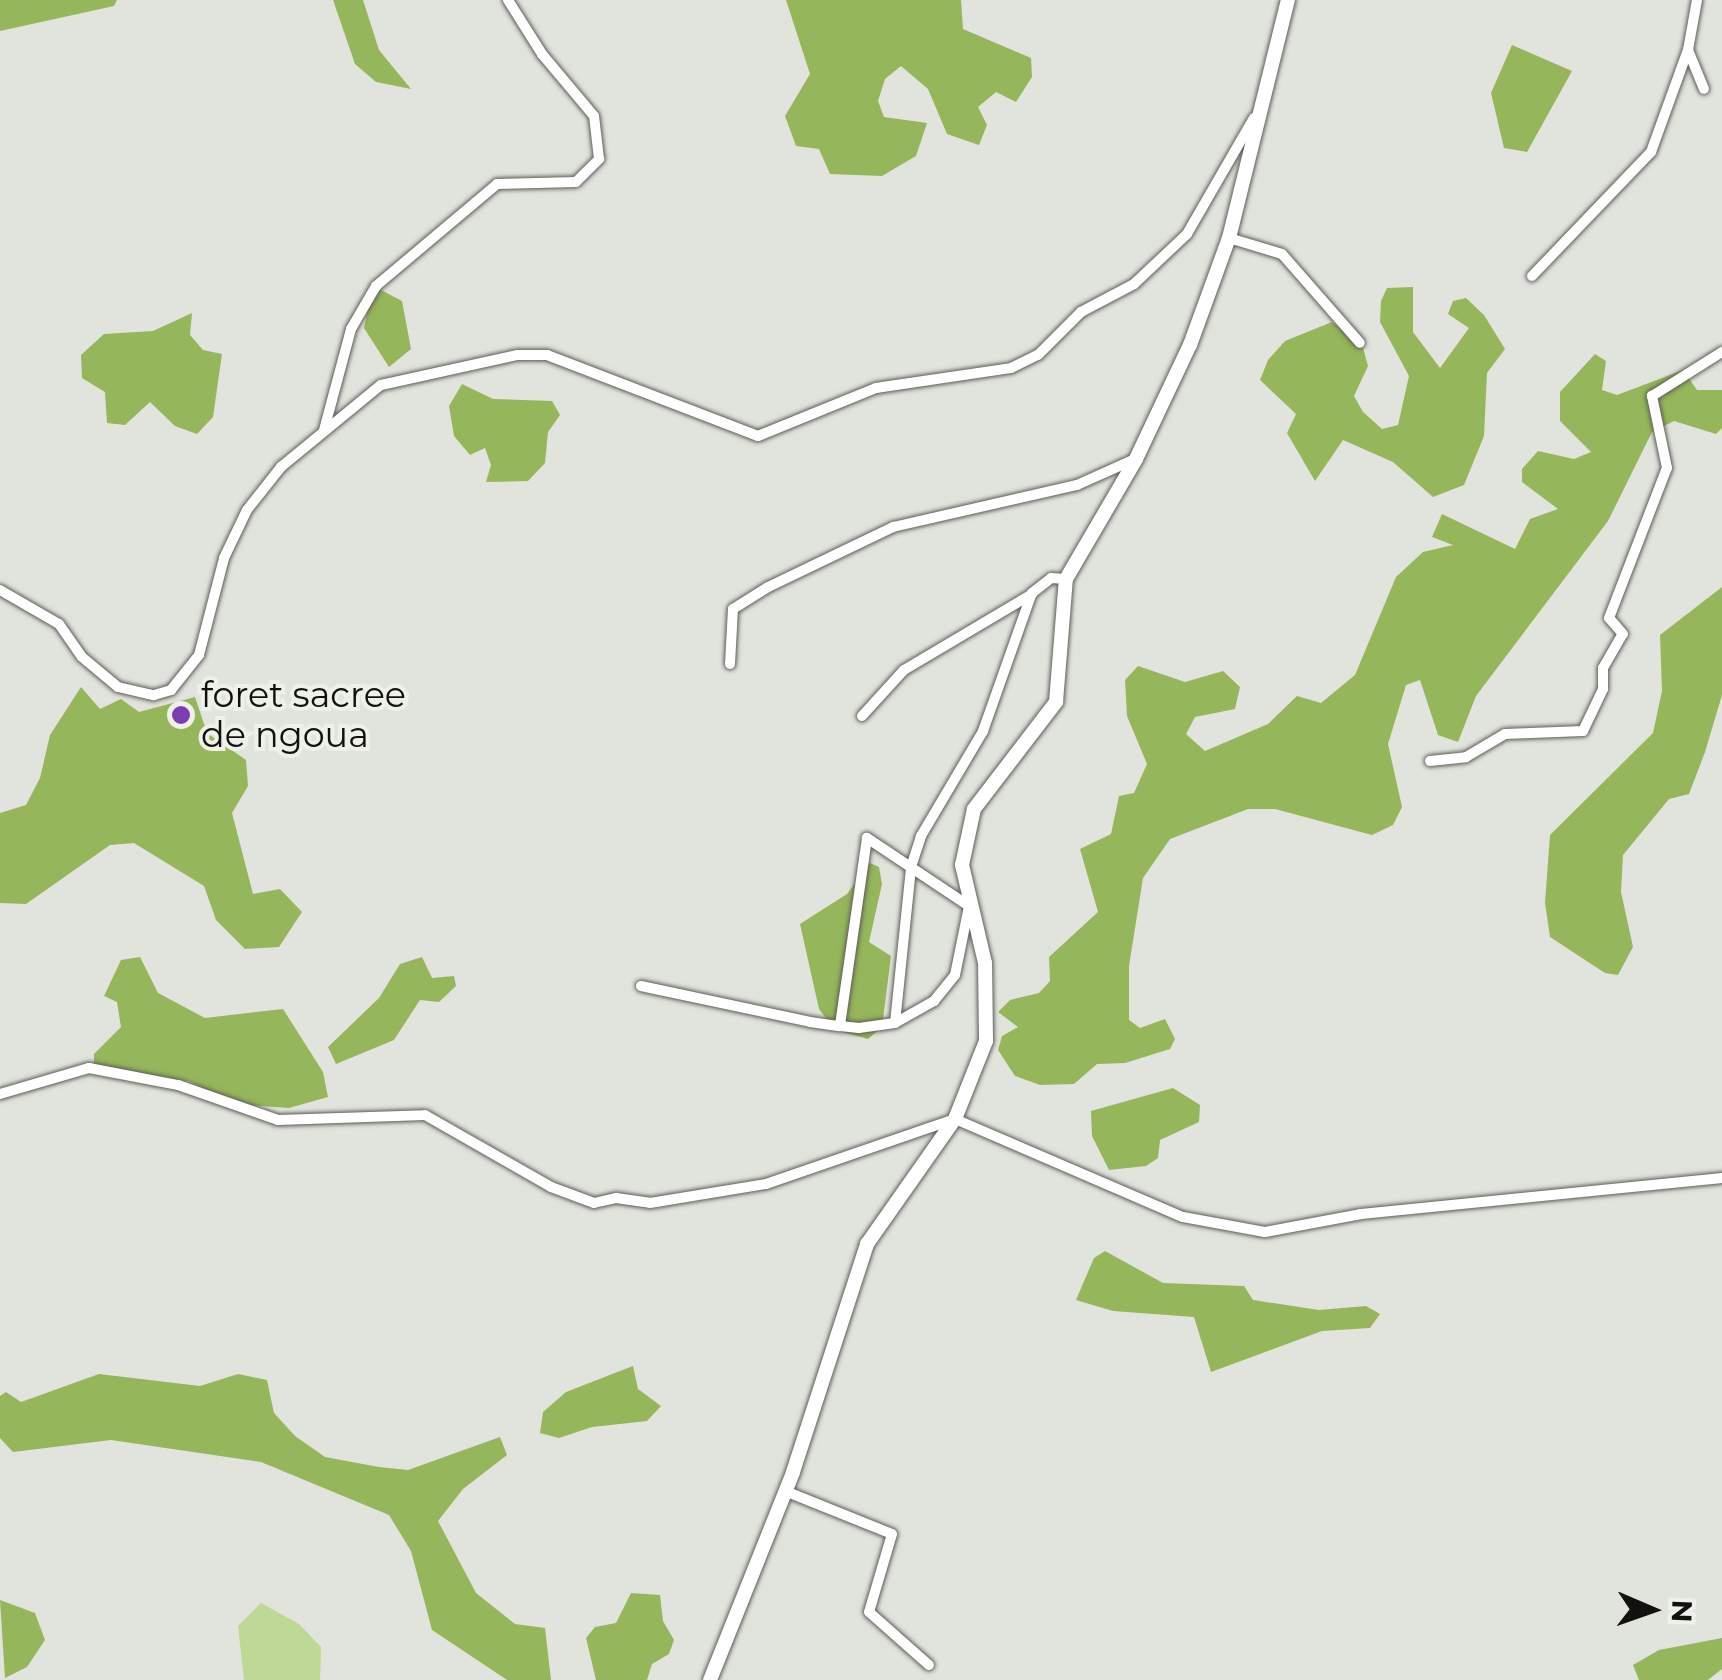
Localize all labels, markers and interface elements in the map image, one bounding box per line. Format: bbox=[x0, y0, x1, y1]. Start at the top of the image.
place label: foret sacree de ngoua bbox=[201, 674, 406, 756]
marker: foret sacree de ngoua bbox=[170, 704, 192, 726]
north arrow bbox=[1602, 1560, 1702, 1660]
text: N bbox=[1665, 1599, 1699, 1623]

